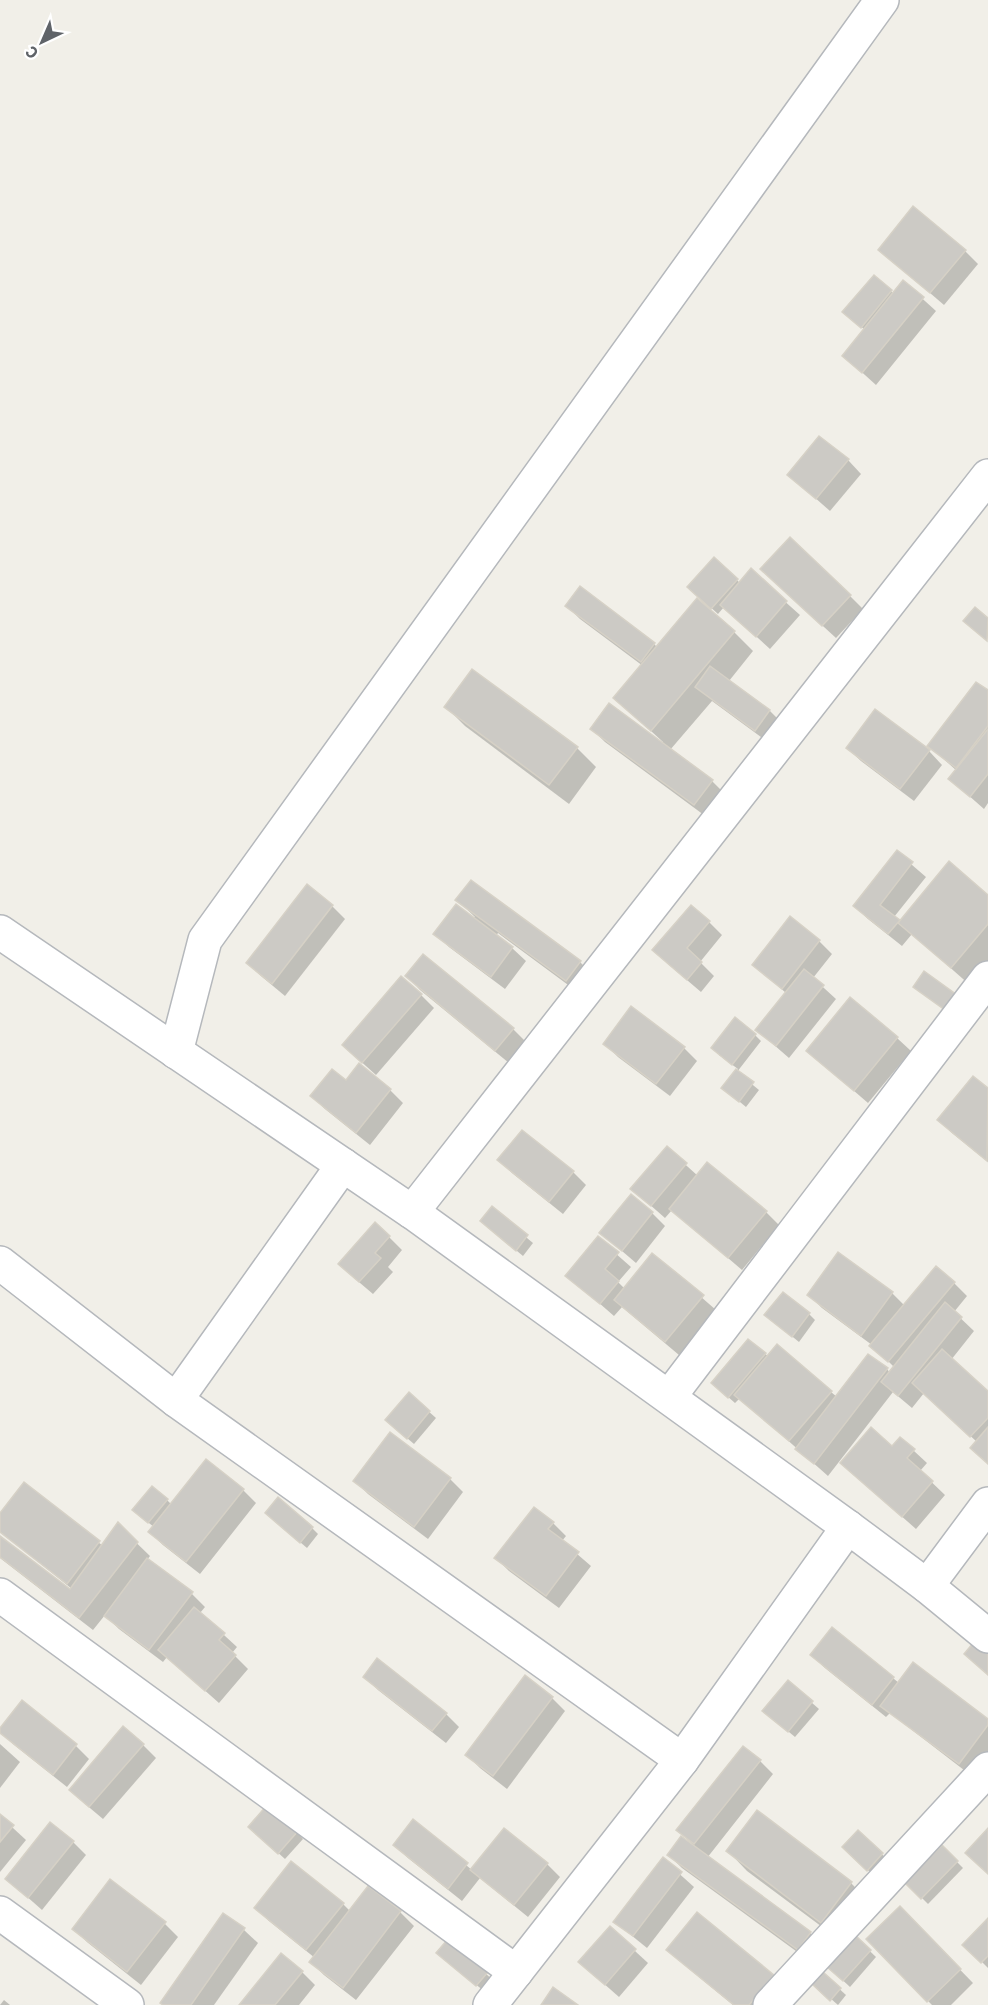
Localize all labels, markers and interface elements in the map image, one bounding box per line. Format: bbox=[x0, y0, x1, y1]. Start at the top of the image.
north arrow bbox=[12, 12, 72, 72]
text: С bbox=[21, 42, 42, 64]

